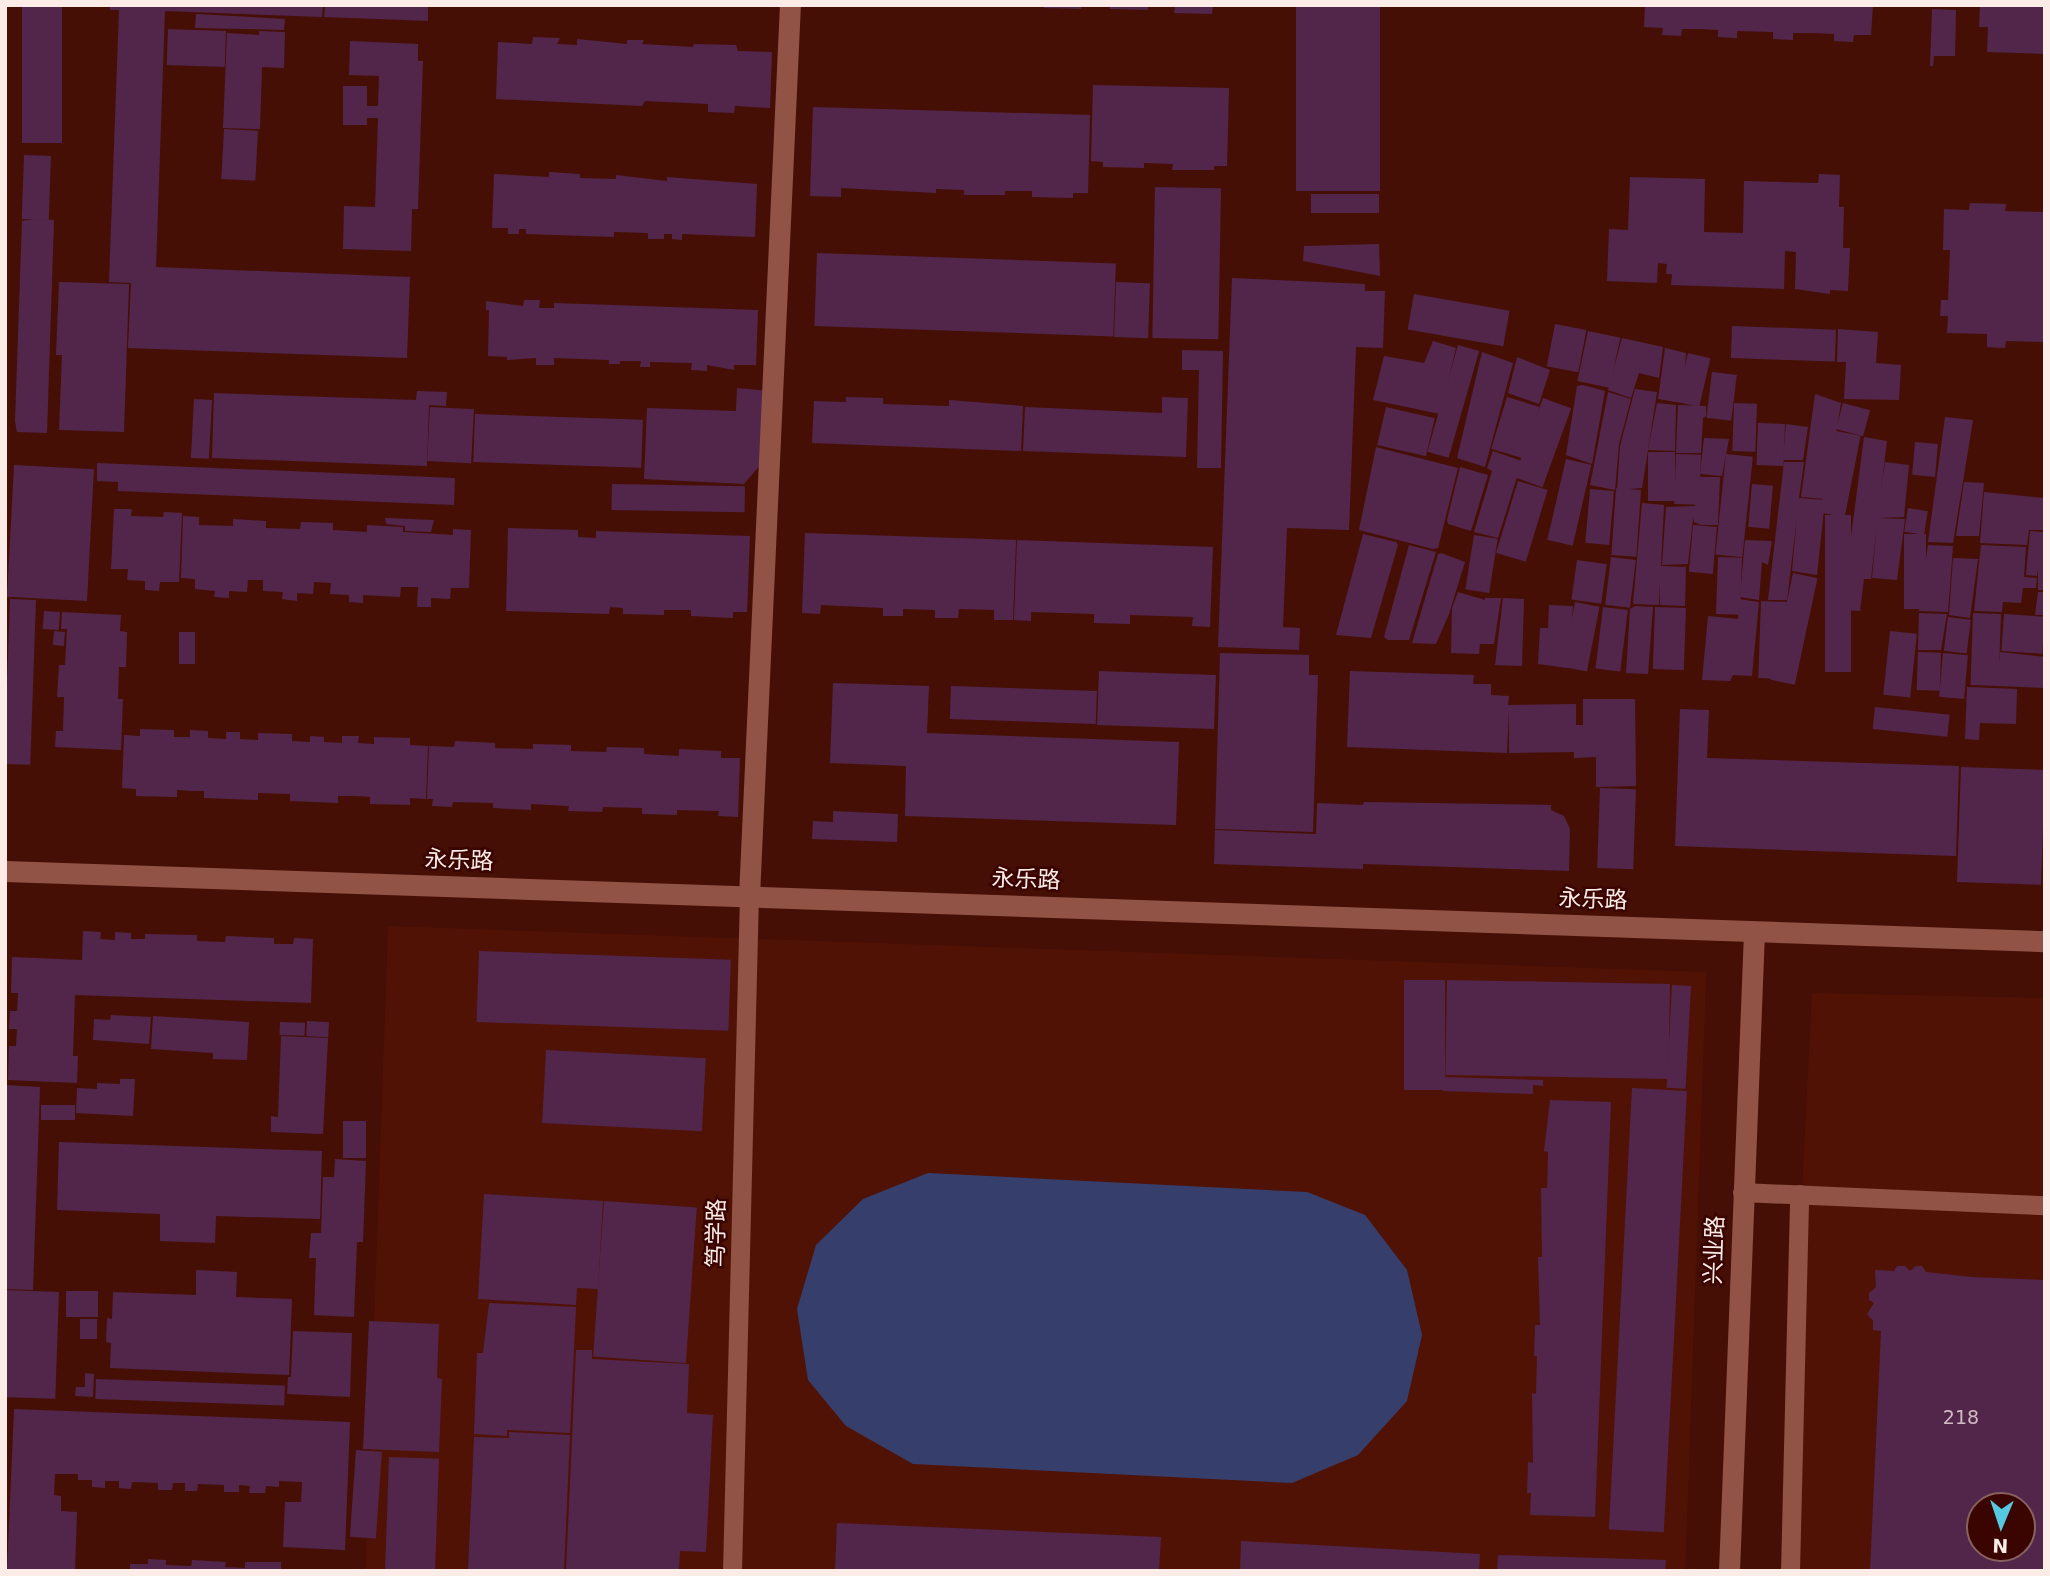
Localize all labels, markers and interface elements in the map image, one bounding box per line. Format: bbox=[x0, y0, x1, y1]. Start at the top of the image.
street label: 永乐路 bbox=[424, 845, 494, 875]
street label: 永乐路 bbox=[991, 864, 1061, 894]
street label: 永乐路 bbox=[1558, 884, 1628, 914]
street label: 笃学路 bbox=[702, 1198, 730, 1268]
street label: 兴业路 bbox=[1699, 1215, 1729, 1285]
house number: 218 bbox=[1943, 1407, 1979, 1429]
north arrow bbox=[1966, 1492, 2036, 1562]
text: N bbox=[1992, 1535, 2009, 1557]

